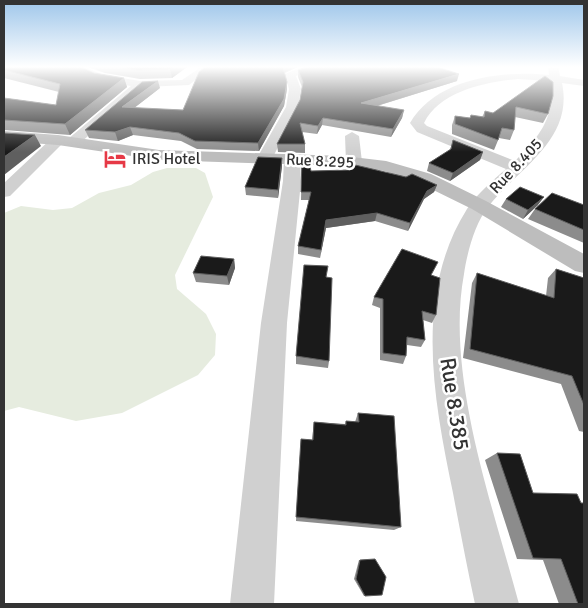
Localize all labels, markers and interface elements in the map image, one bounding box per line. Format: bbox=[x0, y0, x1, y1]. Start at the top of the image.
street label: Rue 8.405 bbox=[485, 134, 547, 198]
hotel icon: IRIS Hotel bbox=[102, 146, 128, 172]
place label: IRIS Hotel bbox=[132, 149, 201, 169]
street label: Rue 8.295 bbox=[285, 149, 355, 173]
street label: Rue 8.385 bbox=[434, 356, 476, 452]

